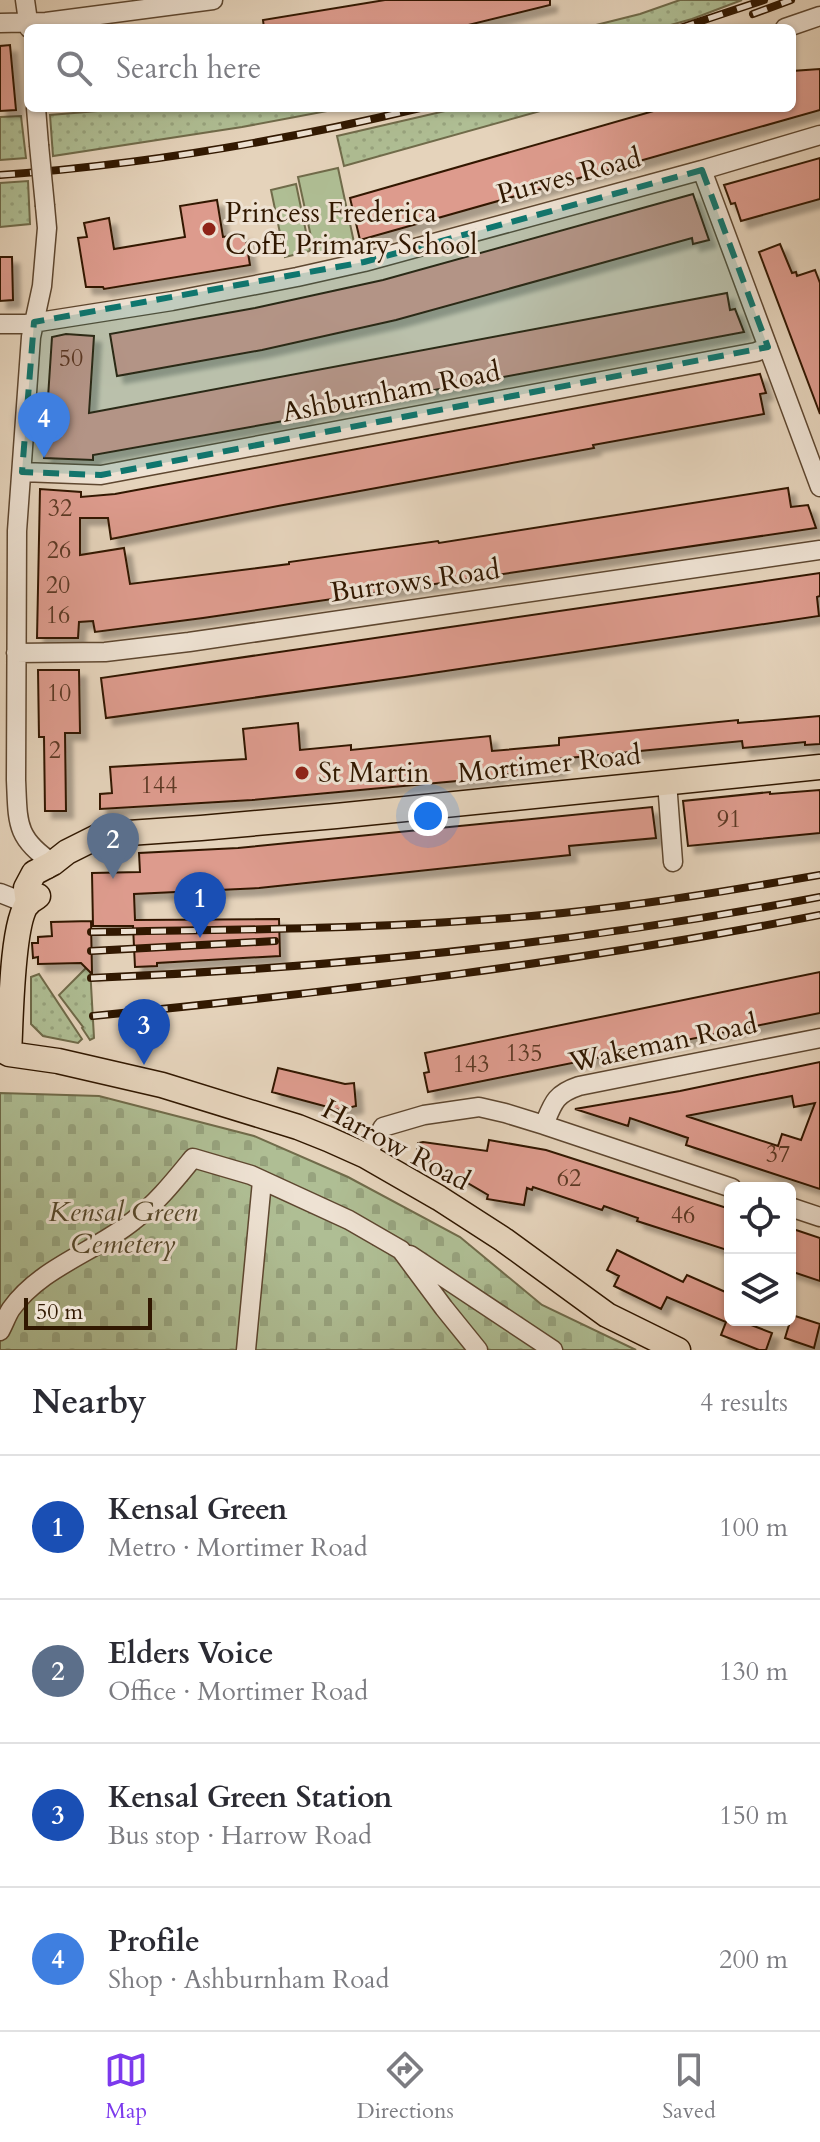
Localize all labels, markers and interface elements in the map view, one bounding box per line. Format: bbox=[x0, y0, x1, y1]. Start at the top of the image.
search box bbox=[24, 24, 796, 112]
icon: search bbox=[52, 46, 96, 90]
text: Search here bbox=[116, 48, 261, 89]
street label: Purves Road bbox=[493, 139, 645, 213]
place label: Princess Frederica CofE Primary School bbox=[225, 194, 477, 264]
marker: Princess Frederica CofE Primary School bbox=[200, 220, 218, 238]
house number: 50 bbox=[59, 342, 83, 375]
street label: Ashburnham Road bbox=[279, 352, 503, 432]
pin: 4 bbox=[18, 392, 70, 458]
house number: 32 bbox=[48, 492, 72, 525]
house number: 26 bbox=[47, 534, 71, 567]
street label: Burrows Road bbox=[328, 550, 502, 612]
house number: 20 bbox=[46, 569, 70, 602]
house number: 16 bbox=[46, 599, 70, 632]
house number: 10 bbox=[47, 677, 71, 710]
house number: 2 bbox=[49, 734, 61, 767]
street label: Mortimer Road bbox=[455, 735, 643, 793]
place label: St Martin bbox=[318, 754, 430, 792]
marker: St Martin bbox=[293, 764, 311, 782]
house number: 144 bbox=[141, 769, 177, 802]
your location bbox=[408, 796, 448, 836]
house number: 91 bbox=[717, 803, 741, 836]
pin: 2 bbox=[87, 813, 139, 879]
pin: 1 bbox=[174, 872, 226, 938]
pin: 3 bbox=[118, 999, 170, 1065]
street label: Wakeman Road bbox=[564, 1004, 761, 1082]
house number: 135 bbox=[506, 1037, 542, 1070]
house number: 143 bbox=[453, 1048, 489, 1081]
street label: Harrow Road bbox=[315, 1090, 477, 1200]
house number: 37 bbox=[766, 1138, 790, 1171]
house number: 62 bbox=[557, 1162, 581, 1195]
map controls bbox=[724, 1182, 796, 1326]
button: locate bbox=[724, 1182, 796, 1254]
park label: Kensal Green Cemetery bbox=[48, 1193, 198, 1263]
house number: 46 bbox=[671, 1199, 695, 1232]
button: layers bbox=[724, 1254, 796, 1326]
scale bar bbox=[24, 1294, 152, 1330]
text: 50 m bbox=[36, 1297, 83, 1327]
text: Nearby bbox=[32, 1379, 147, 1425]
text: 4 results bbox=[700, 1385, 788, 1420]
text: Kensal Green bbox=[108, 1489, 288, 1530]
text: 1 bbox=[51, 1510, 65, 1545]
text: 100 m bbox=[719, 1510, 788, 1545]
text: Metro · Mortimer Road bbox=[108, 1530, 368, 1565]
text: Elders Voice bbox=[108, 1633, 274, 1674]
text: 2 bbox=[51, 1654, 65, 1689]
text: 130 m bbox=[719, 1654, 788, 1689]
text: Office · Mortimer Road bbox=[108, 1674, 368, 1709]
text: Kensal Green Station bbox=[108, 1777, 392, 1818]
text: 3 bbox=[51, 1798, 65, 1833]
text: 150 m bbox=[719, 1798, 788, 1833]
text: Bus stop · Harrow Road bbox=[108, 1818, 372, 1853]
text: Profile bbox=[108, 1921, 200, 1962]
text: 4 bbox=[51, 1942, 65, 1977]
text: 200 m bbox=[719, 1942, 788, 1977]
text: Shop · Ashburnham Road bbox=[108, 1962, 389, 1997]
tab: Map bbox=[104, 2048, 148, 2126]
tab: Directions bbox=[357, 2048, 454, 2126]
tab: Saved bbox=[662, 2048, 716, 2126]

